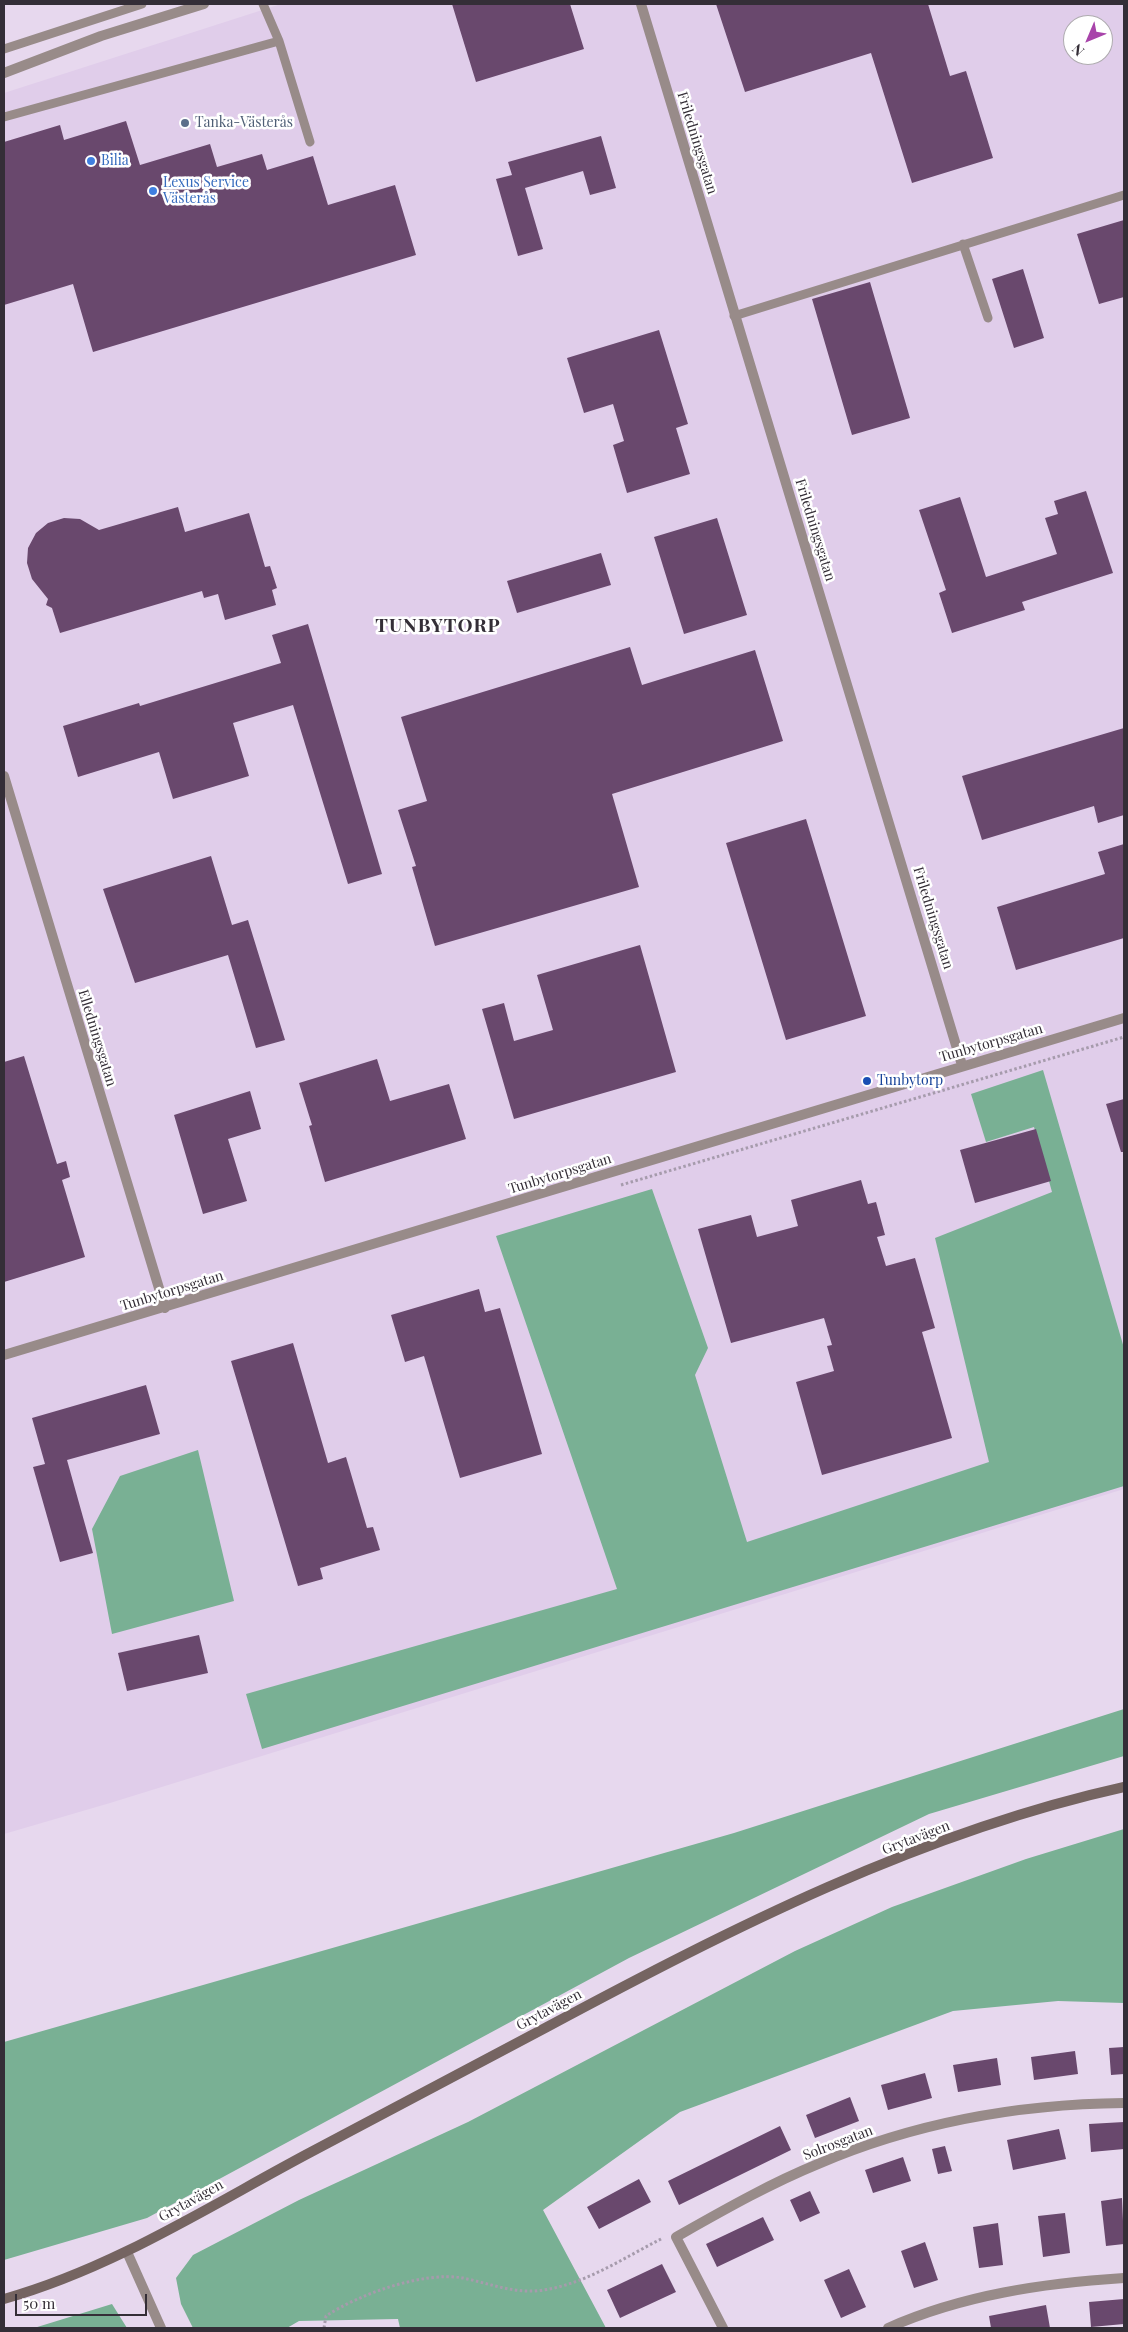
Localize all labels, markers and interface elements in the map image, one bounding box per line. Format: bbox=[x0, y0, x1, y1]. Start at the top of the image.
north arrow bbox=[1063, 15, 1113, 65]
text: N bbox=[1067, 40, 1088, 61]
street label: Friledningsgatan bbox=[673, 90, 721, 196]
place label: Tanka-Västerås bbox=[195, 115, 293, 131]
marker: Tanka-Västerås bbox=[179, 117, 191, 129]
place label: Bilia bbox=[101, 153, 129, 169]
marker: Bilia bbox=[85, 155, 97, 167]
place label: Lexus Service Västerås bbox=[163, 175, 249, 208]
marker: Lexus Service Västerås bbox=[147, 185, 159, 197]
street label: Friledningsgatan bbox=[791, 477, 839, 583]
district label: TUNBYTORP bbox=[374, 615, 502, 637]
street label: Friledningsgatan bbox=[909, 865, 957, 971]
street label: Elledningsgatan bbox=[74, 988, 120, 1088]
street label: Tunbytorpsgatan bbox=[937, 1020, 1045, 1066]
place label: Tunbytorp bbox=[877, 1073, 943, 1089]
marker: Tunbytorp bbox=[861, 1075, 873, 1087]
street label: Tunbytorpsgatan bbox=[506, 1150, 614, 1198]
street label: Tunbytorpsgatan bbox=[118, 1267, 226, 1315]
street label: Grytavägen bbox=[880, 1817, 952, 1859]
street label: Grytavägen bbox=[514, 1986, 584, 2034]
street label: Solrosgatan bbox=[801, 2122, 875, 2164]
street label: Grytavägen bbox=[156, 2176, 226, 2226]
scale bar bbox=[18, 2284, 150, 2316]
text: 50 m bbox=[23, 2293, 55, 2313]

